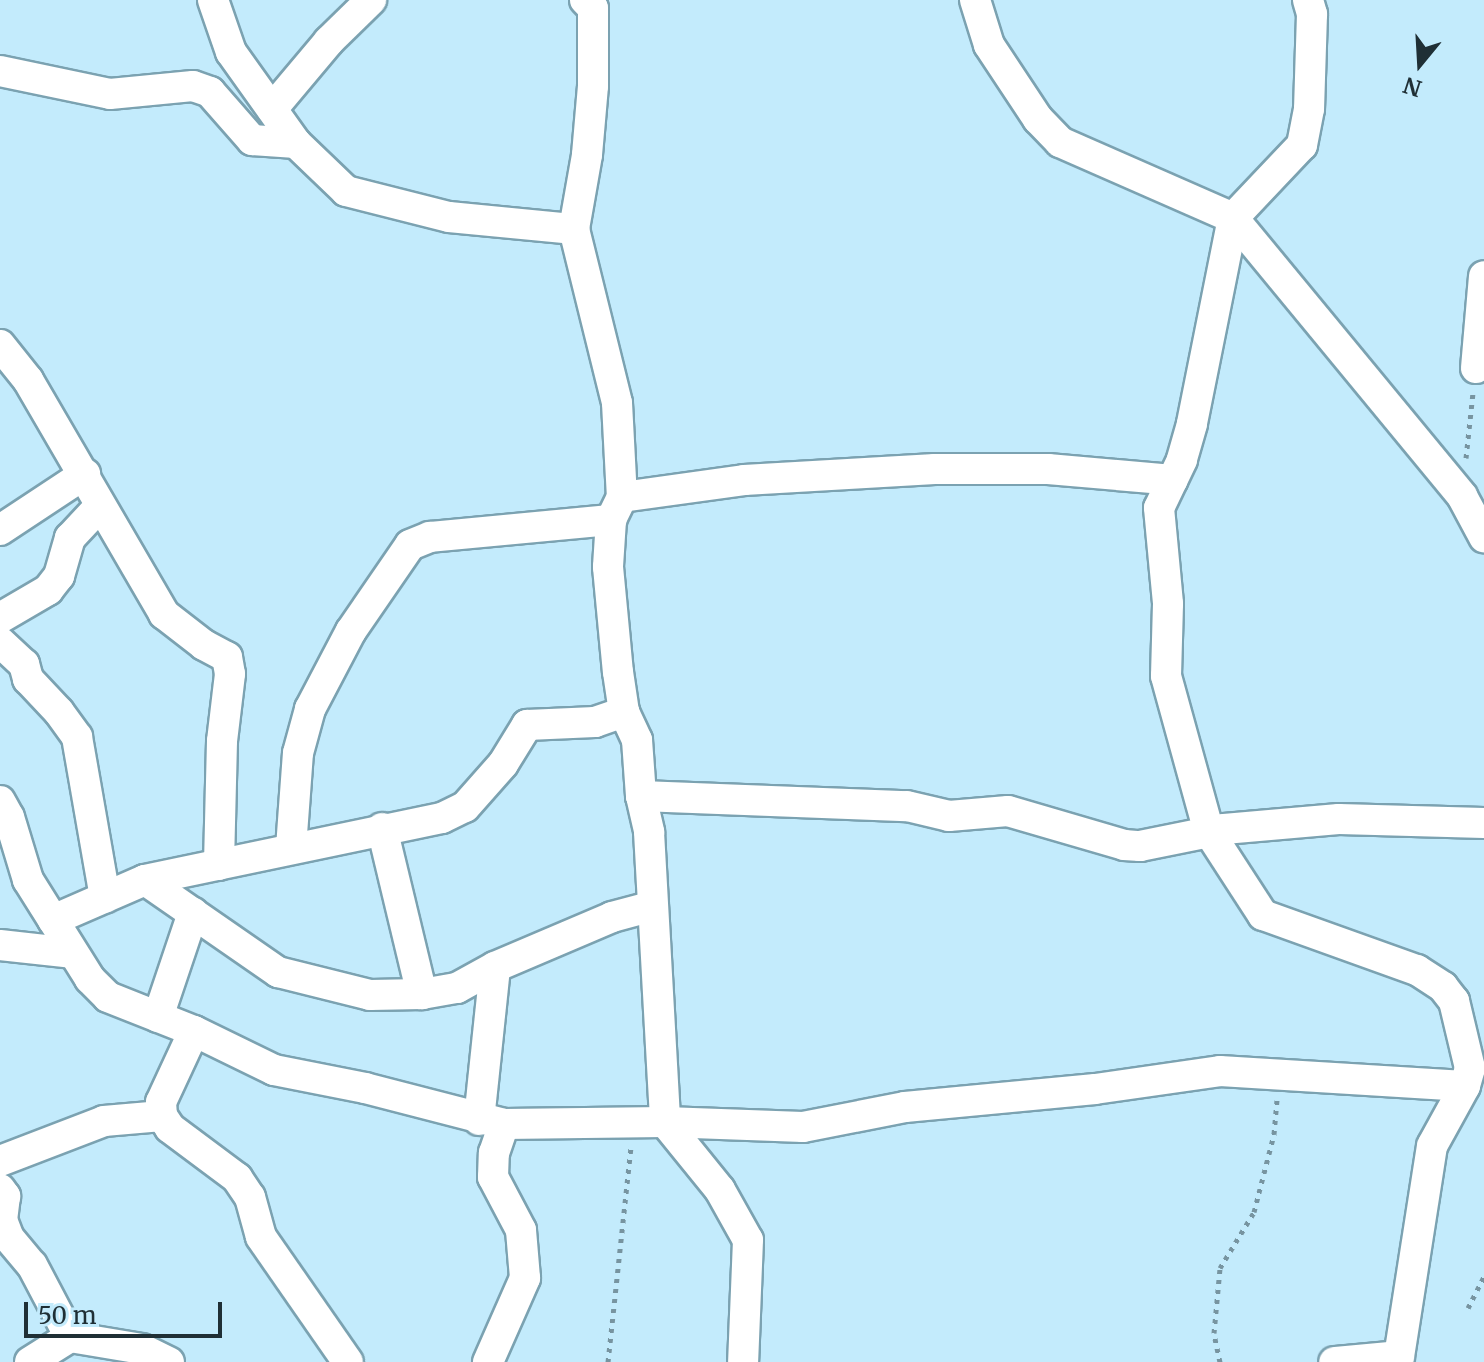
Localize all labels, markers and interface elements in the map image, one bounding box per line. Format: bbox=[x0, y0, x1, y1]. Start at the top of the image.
north arrow bbox=[1380, 24, 1460, 104]
text: N bbox=[1400, 71, 1425, 103]
scale bar bbox=[28, 1286, 226, 1336]
text: 50 m bbox=[38, 1300, 97, 1331]

